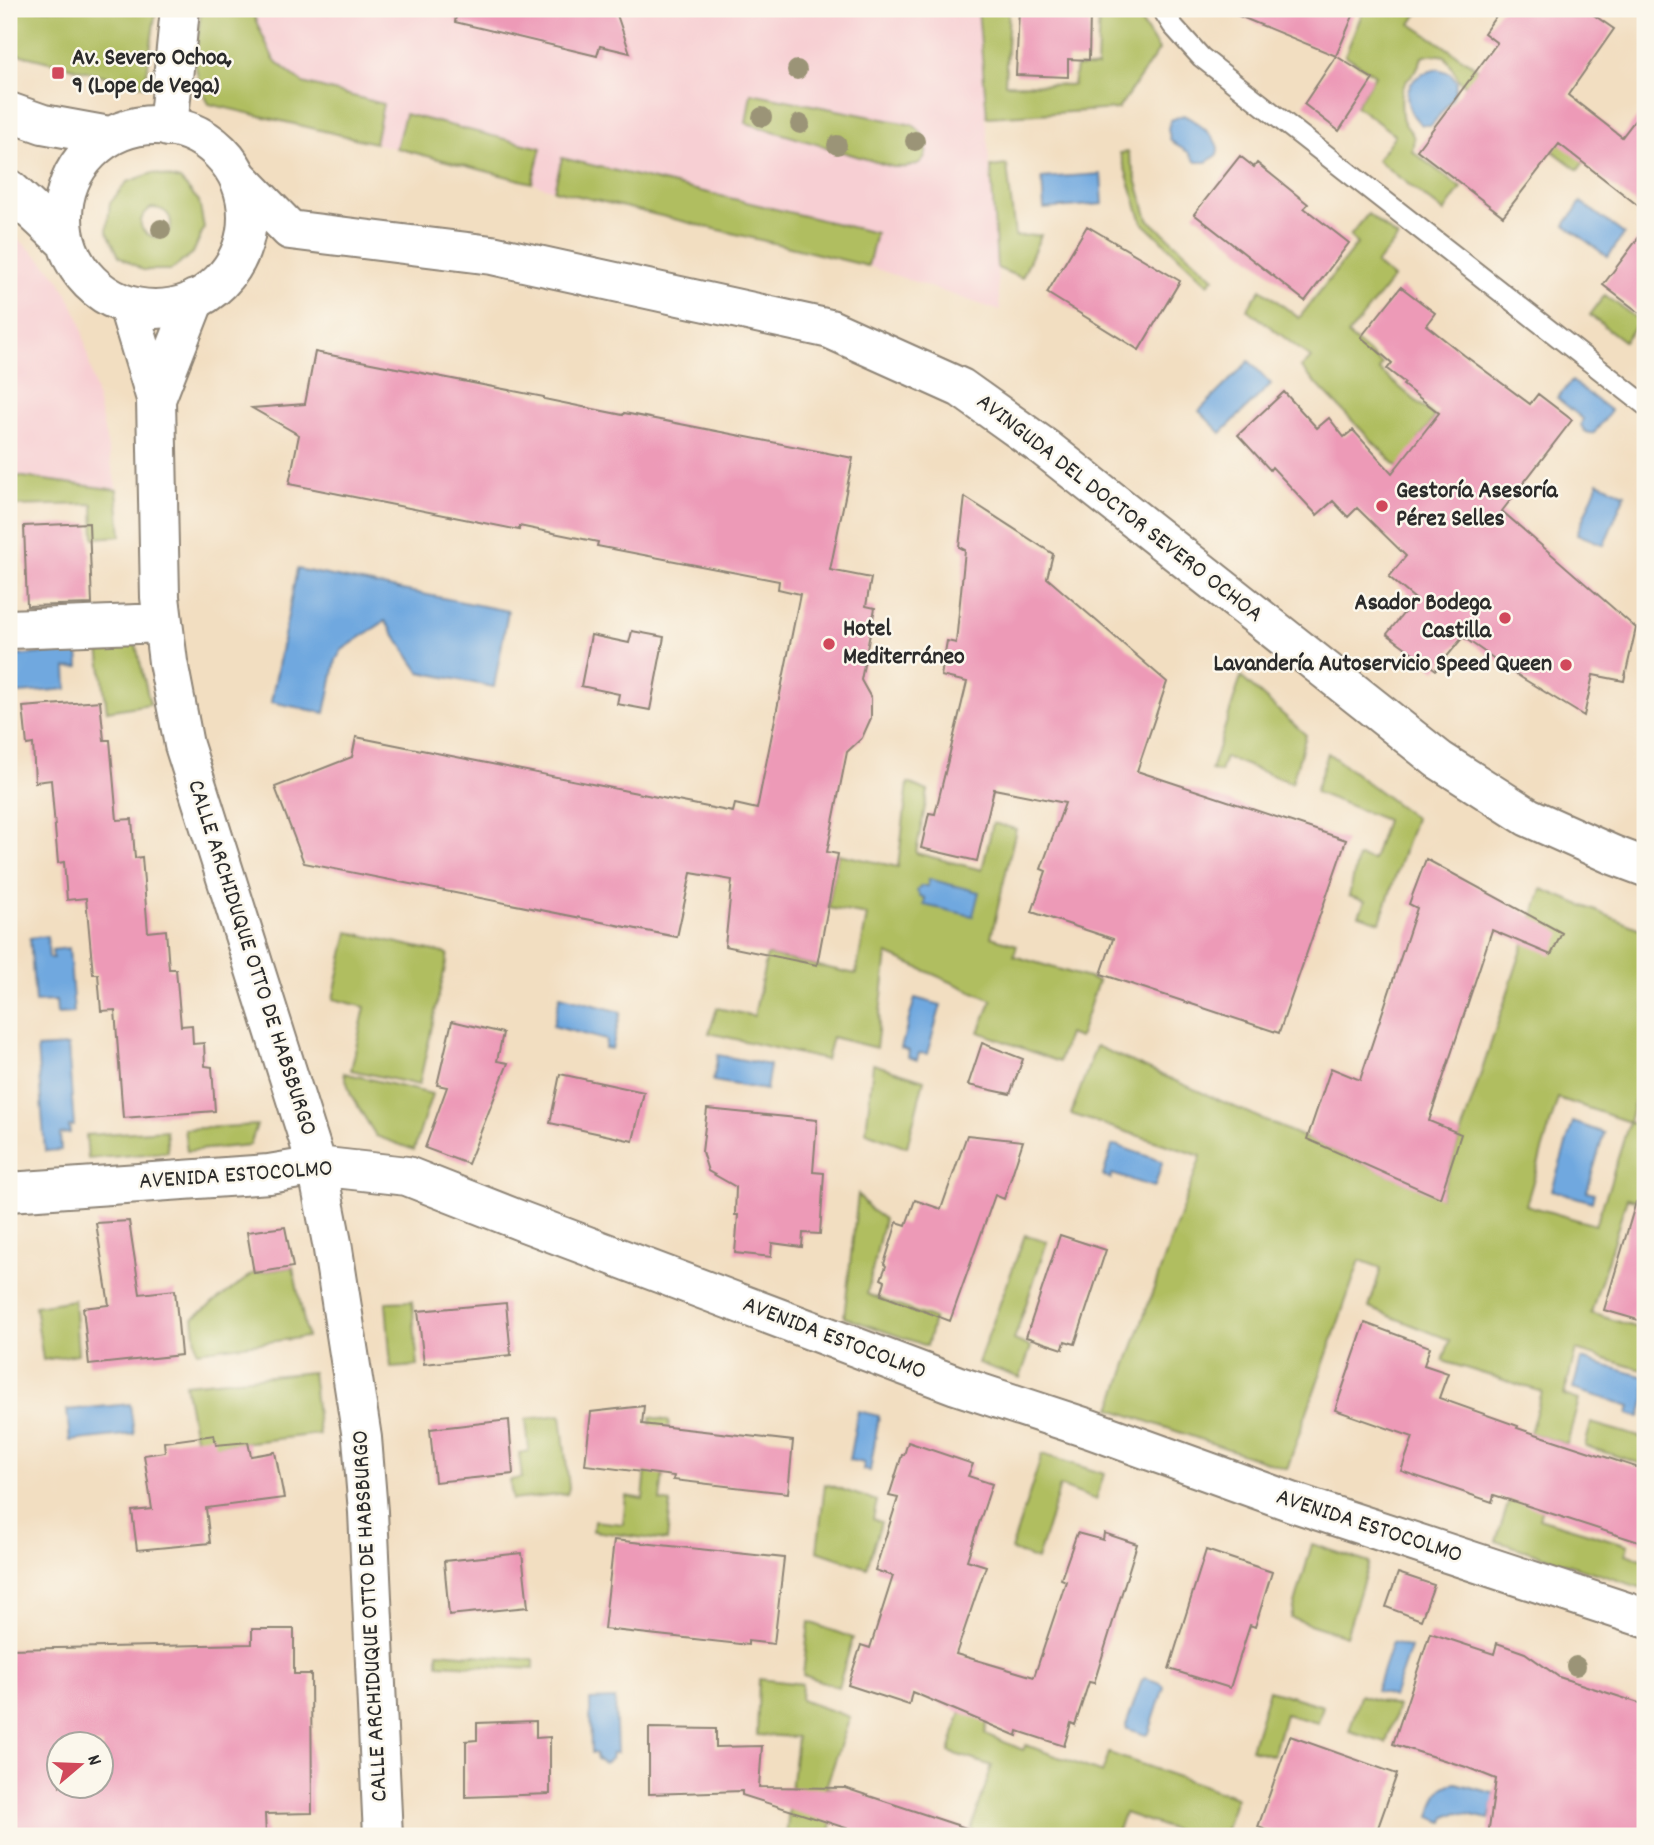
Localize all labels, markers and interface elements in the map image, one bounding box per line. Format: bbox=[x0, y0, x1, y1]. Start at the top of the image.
place label: Av. Severo Ochoa, 9 (Lope de Vega) bbox=[72, 42, 232, 104]
marker: Av. Severo Ochoa, 9 (Lope de Vega) bbox=[50, 65, 66, 81]
street label: AVINGUDA DEL DOCTOR SEVERO OCHOA bbox=[968, 386, 1270, 632]
place label: Gestoría Asesoría Pérez Selles bbox=[1396, 475, 1558, 537]
marker: Gestoría Asesoría Pérez Selles bbox=[1374, 498, 1390, 514]
place label: Asador Bodega Castilla bbox=[1355, 587, 1492, 649]
marker: Asador Bodega Castilla bbox=[1497, 610, 1513, 626]
place label: Hotel Mediterráneo bbox=[843, 613, 965, 675]
marker: Hotel Mediterráneo bbox=[821, 636, 837, 652]
place label: Lavandería Autoservicio Speed Queen bbox=[1213, 648, 1552, 682]
marker: Lavandería Autoservicio Speed Queen bbox=[1558, 657, 1574, 673]
street label: CALLE ARCHIDUQUE OTTO DE HABSBURGO bbox=[177, 776, 325, 1140]
street label: AVENIDA ESTOCOLMO bbox=[138, 1152, 334, 1200]
street label: AVENIDA ESTOCOLMO bbox=[737, 1288, 931, 1390]
street label: CALLE ARCHIDUQUE OTTO DE HABSBURGO bbox=[344, 1429, 398, 1803]
street label: AVENIDA ESTOCOLMO bbox=[1272, 1481, 1466, 1573]
north arrow bbox=[46, 1730, 116, 1800]
text: N bbox=[78, 1752, 107, 1769]

